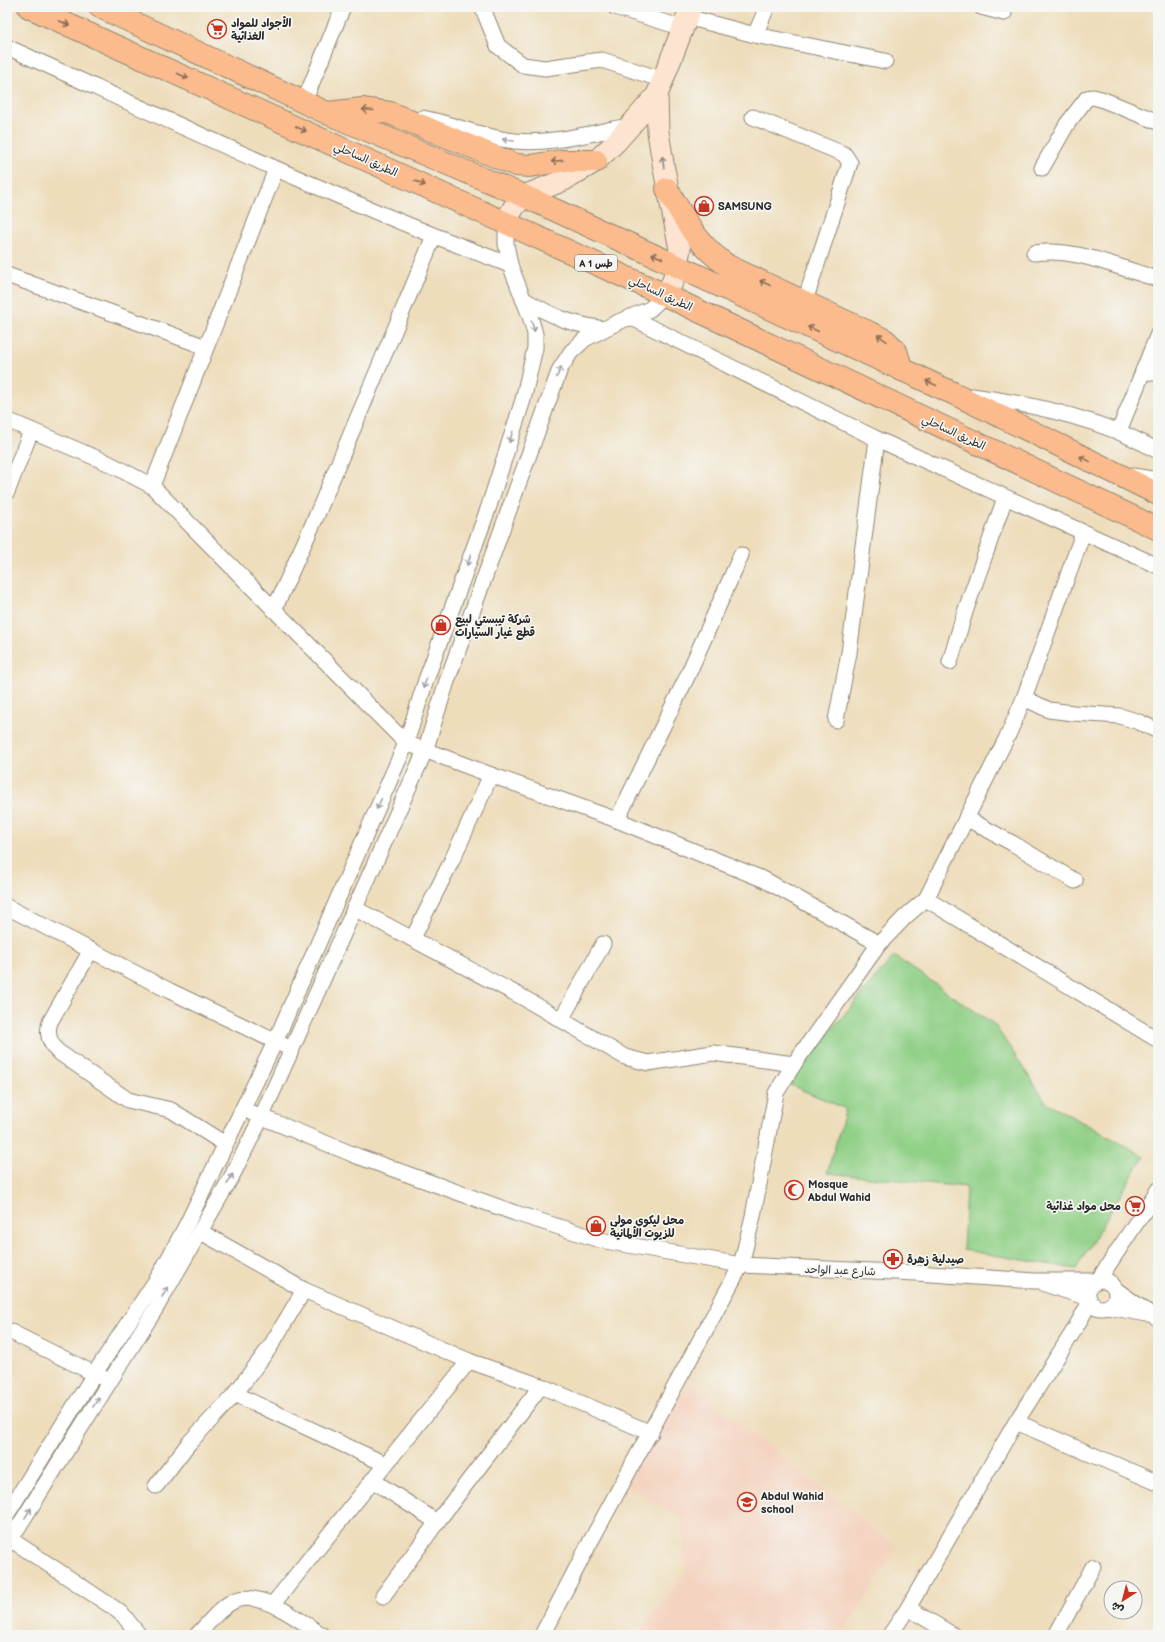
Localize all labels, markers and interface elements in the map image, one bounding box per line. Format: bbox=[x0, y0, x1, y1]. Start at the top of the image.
place label: الأجواد للمواد الغذائية bbox=[231, 16, 291, 43]
supermarket icon: الأجواد للمواد الغذائية bbox=[206, 18, 228, 40]
one-way arrow bbox=[58, 20, 70, 27]
one-way arrow bbox=[176, 73, 188, 80]
one-way arrow bbox=[362, 107, 375, 114]
one-way arrow bbox=[295, 126, 307, 134]
one-way arrow bbox=[502, 135, 515, 143]
street label: الطريق الساحلي bbox=[330, 140, 400, 183]
one-way arrow bbox=[659, 156, 667, 169]
one-way arrow bbox=[551, 157, 564, 165]
one-way arrow bbox=[414, 180, 426, 187]
shop icon: SAMSUNG bbox=[693, 195, 715, 217]
place label: SAMSUNG bbox=[718, 200, 772, 213]
one-way arrow bbox=[651, 252, 663, 259]
road number: A 1 طس bbox=[575, 255, 617, 271]
street label: الطريق الساحلي bbox=[625, 273, 694, 317]
one-way arrow bbox=[759, 279, 771, 286]
one-way arrow bbox=[529, 319, 537, 332]
one-way arrow bbox=[807, 324, 819, 332]
one-way arrow bbox=[876, 334, 888, 342]
one-way arrow bbox=[556, 367, 563, 379]
one-way arrow bbox=[925, 379, 937, 386]
street label: الطريق الساحلي bbox=[918, 412, 987, 456]
one-way arrow bbox=[507, 430, 514, 443]
one-way arrow bbox=[1079, 455, 1091, 462]
one-way arrow bbox=[465, 554, 473, 566]
place label: شركة تيبستي لبيع قطع غيار السيارات bbox=[455, 613, 535, 640]
shop icon: شركة تيبستي لبيع قطع غيار السيارات bbox=[430, 614, 452, 636]
one-way arrow bbox=[421, 676, 429, 688]
one-way arrow bbox=[375, 798, 383, 810]
one-way arrow bbox=[227, 1173, 235, 1185]
place label: Mosque Abdul Wahid bbox=[807, 1178, 871, 1204]
mosque icon: Mosque Abdul Wahid bbox=[783, 1179, 805, 1201]
supermarket icon: محل مواد غذائية bbox=[1124, 1195, 1146, 1217]
place label: محل مواد غذائية bbox=[1046, 1200, 1121, 1214]
place label: محل ليكوي مولي للزيوت الألمانية bbox=[610, 1214, 684, 1241]
shop icon: محل ليكوي مولي للزيوت الألمانية bbox=[585, 1215, 607, 1237]
pharmacy icon: صيدلية زهرة bbox=[882, 1248, 904, 1270]
place label: صيدلية زهرة bbox=[907, 1253, 964, 1266]
street label: شارع عبد الواحد bbox=[804, 1263, 876, 1280]
one-way arrow bbox=[162, 1286, 170, 1298]
one-way arrow bbox=[93, 1396, 101, 1408]
place label: Abdul Wahid school bbox=[760, 1490, 824, 1516]
school or university icon: Abdul Wahid school bbox=[736, 1491, 758, 1513]
one-way arrow bbox=[24, 1507, 32, 1518]
north arrow bbox=[1103, 1580, 1143, 1620]
text: ش bbox=[1109, 1599, 1126, 1617]

